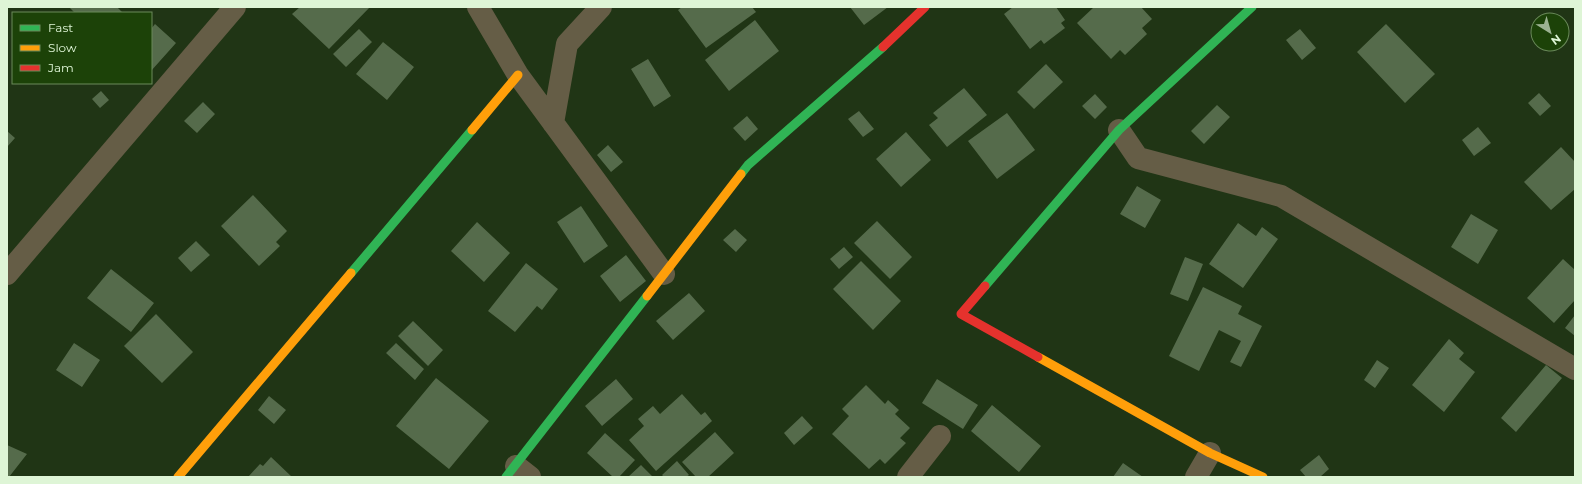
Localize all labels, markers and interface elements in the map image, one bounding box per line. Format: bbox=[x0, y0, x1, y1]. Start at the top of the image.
legend bbox=[12, 12, 152, 84]
north arrow bbox=[1530, 12, 1570, 52]
text: Fast bbox=[48, 20, 73, 35]
text: N bbox=[1548, 32, 1564, 48]
text: Slow bbox=[48, 40, 77, 55]
text: Jam bbox=[47, 60, 74, 75]

